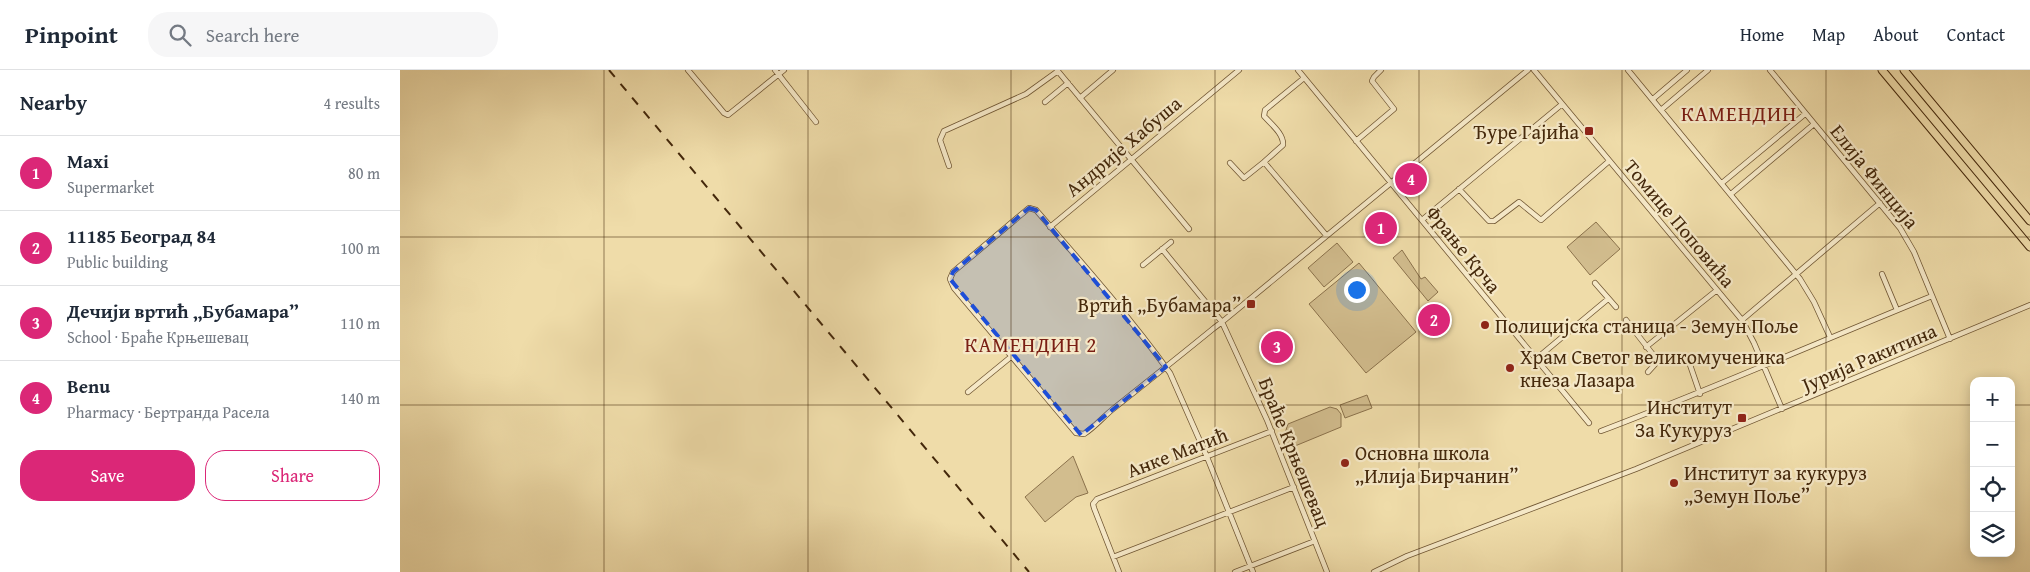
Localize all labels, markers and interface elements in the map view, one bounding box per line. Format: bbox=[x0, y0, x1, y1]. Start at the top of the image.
search box bbox=[148, 12, 498, 57]
text: Pinpoint bbox=[25, 17, 118, 52]
icon: search bbox=[166, 21, 194, 49]
text: Search here bbox=[206, 21, 299, 49]
text: Home bbox=[1740, 21, 1784, 48]
text: Map bbox=[1812, 21, 1845, 48]
text: About bbox=[1873, 21, 1919, 48]
text: Contact bbox=[1947, 21, 2005, 48]
text: Nearby bbox=[20, 87, 87, 118]
street label: Андрије Хабуша bbox=[1059, 88, 1188, 203]
text: 4 results bbox=[323, 91, 380, 115]
district label: КАМЕНДИН bbox=[1681, 98, 1797, 129]
place label: Ђуре Гајића bbox=[1473, 117, 1579, 146]
street label: Елија Финција bbox=[1824, 118, 1927, 235]
marker: Ђуре Гајића bbox=[1583, 125, 1595, 137]
text: Maxi bbox=[67, 147, 109, 175]
street label: Томице Поповића bbox=[1618, 152, 1743, 294]
pin: 4 bbox=[1395, 160, 1427, 198]
text: 1 bbox=[32, 161, 40, 185]
text: 80 m bbox=[348, 161, 380, 185]
text: Supermarket bbox=[67, 175, 154, 199]
street label: Фрање Крча bbox=[1420, 199, 1509, 299]
pin: 1 bbox=[1365, 209, 1397, 247]
text: 11185 Београд 84 bbox=[67, 222, 216, 250]
text: 2 bbox=[32, 236, 40, 260]
text: 100 m bbox=[340, 236, 380, 260]
text: Public building bbox=[67, 250, 168, 274]
your location bbox=[1344, 277, 1370, 303]
place label: Вртић „Бубамара” bbox=[1078, 290, 1241, 319]
text: Дечији вртић „Бубамара” bbox=[67, 297, 299, 325]
marker: Вртић „Бубамара” bbox=[1245, 298, 1257, 310]
pin: 2 bbox=[1418, 301, 1450, 339]
text: 3 bbox=[32, 311, 40, 335]
text: 110 m bbox=[340, 311, 380, 335]
place label: Полицијска станица - Земун Поље bbox=[1495, 311, 1798, 340]
street label: Јурија Ракитина bbox=[1794, 315, 1941, 400]
marker: Полицијска станица - Земун Поље bbox=[1479, 319, 1491, 331]
text: School · Браће Крњешевац bbox=[67, 325, 249, 349]
pin: 3 bbox=[1261, 328, 1293, 366]
district label: КАМЕНДИН 2 bbox=[965, 329, 1097, 360]
place label: Храм Светог великомученика кнеза Лазара bbox=[1520, 342, 1785, 394]
marker: Храм Светог великомученика кнеза Лазара bbox=[1504, 362, 1516, 374]
text: Benu bbox=[67, 372, 110, 400]
street label: Браће Крњешевац bbox=[1252, 373, 1339, 532]
map controls bbox=[1970, 377, 2015, 557]
button: + bbox=[1970, 377, 2015, 422]
text: 4 bbox=[32, 386, 40, 410]
text: 140 m bbox=[340, 386, 380, 410]
place label: Институт За Кукуруз bbox=[1635, 392, 1732, 444]
text: Pharmacy · Бертранда Расела bbox=[67, 400, 270, 424]
marker: Институт За Кукуруз bbox=[1736, 412, 1748, 424]
street label: Анке Матић bbox=[1122, 419, 1232, 485]
button: − bbox=[1970, 422, 2015, 467]
place label: Основна школа „Илија Бирчанин” bbox=[1355, 438, 1518, 490]
button: Save bbox=[20, 450, 195, 501]
button: Share bbox=[205, 450, 380, 501]
marker: Основна школа „Илија Бирчанин” bbox=[1339, 457, 1351, 469]
place label: Институт за кукуруз „Земун Поље” bbox=[1684, 458, 1867, 510]
button: locate bbox=[1970, 467, 2015, 512]
marker: Институт за кукуруз „Земун Поље” bbox=[1668, 477, 1680, 489]
button: layers bbox=[1970, 512, 2015, 557]

